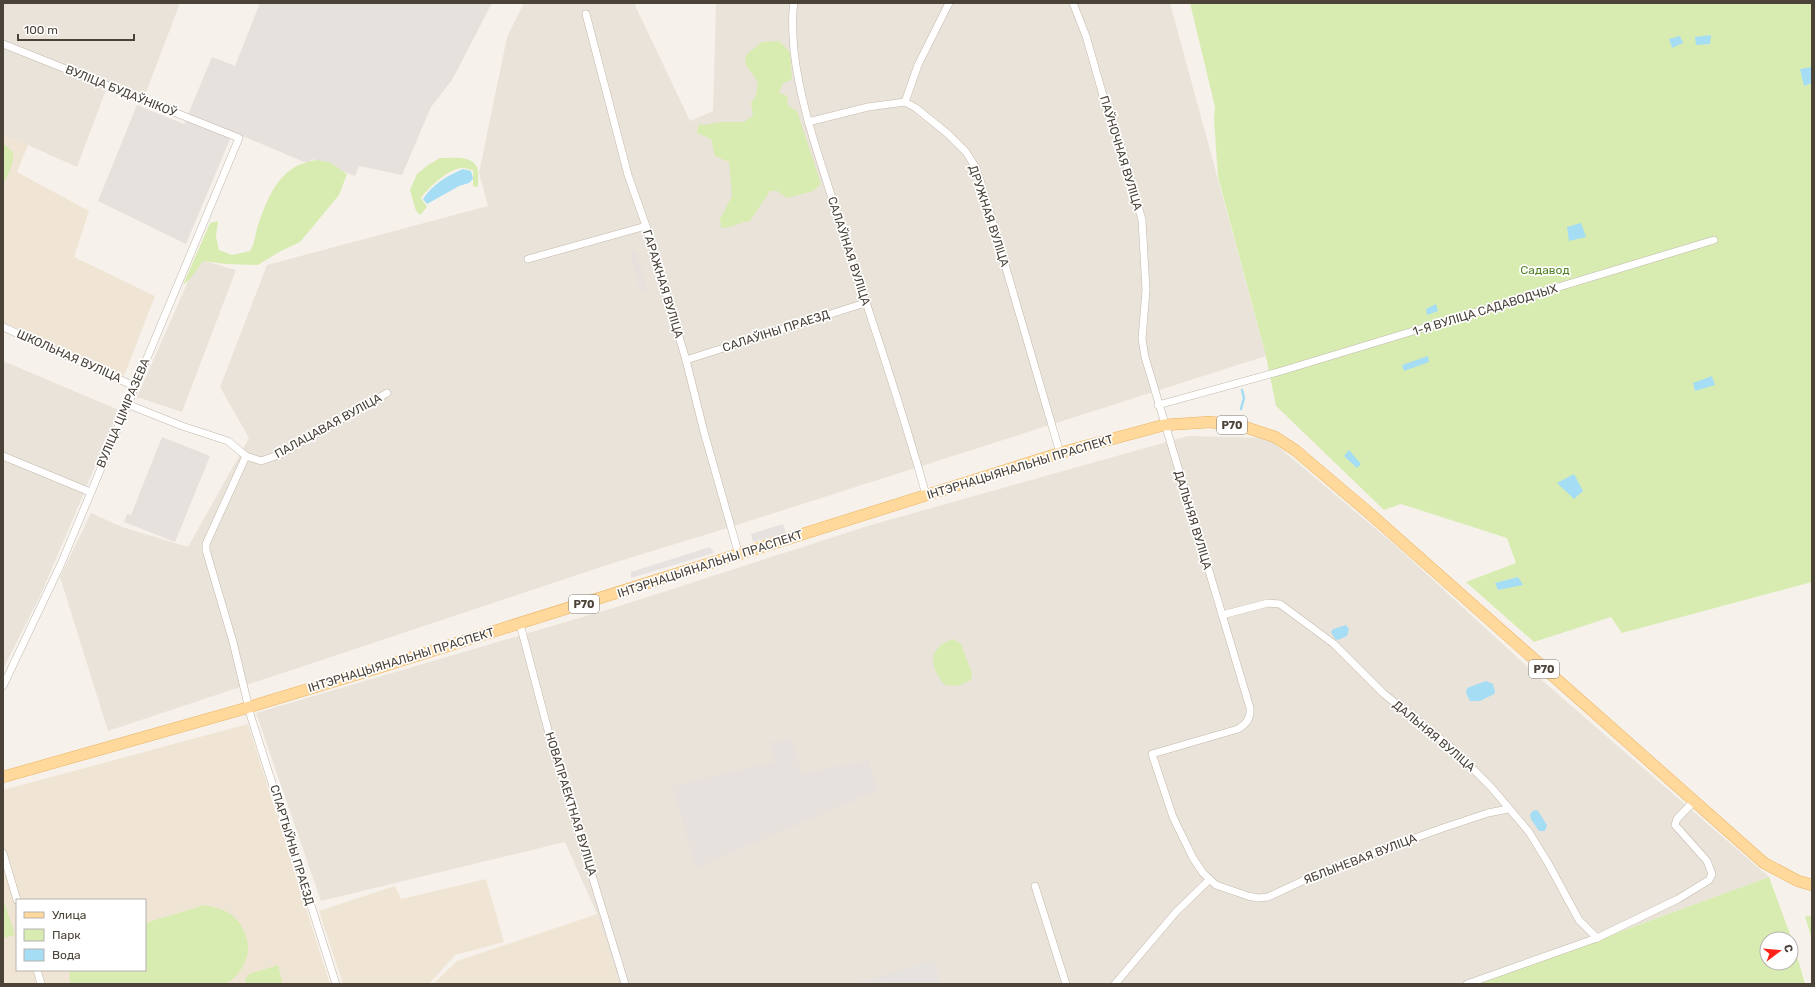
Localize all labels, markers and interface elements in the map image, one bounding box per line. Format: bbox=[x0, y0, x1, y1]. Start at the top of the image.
scale bar bbox=[18, 16, 134, 42]
text: 100 m bbox=[24, 23, 58, 37]
street label: ВУЛІЦА БУДАЎНІКОЎ bbox=[63, 62, 180, 120]
street label: ПАЎНОЧНАЯ ВУЛІЦА bbox=[1097, 94, 1145, 212]
street label: ДРУЖНАЯ ВУЛІЦА bbox=[966, 163, 1012, 269]
street label: САЛАЎІНАЯ ВУЛІЦА bbox=[825, 195, 873, 307]
street label: ГАРАЖНАЯ ВУЛІЦА bbox=[640, 228, 686, 340]
park label: Садавод bbox=[1520, 263, 1570, 277]
street label: 1-Я ВУЛІЦА САДАВОДЧЫХ bbox=[1411, 281, 1559, 339]
street label: САЛАЎІНЫ ПРАЕЗД bbox=[721, 307, 832, 355]
street label: ШКОЛЬНАЯ ВУЛІЦА bbox=[14, 327, 124, 385]
street label: ВУЛІЦА ЦІМІРАЗЕВА bbox=[94, 356, 152, 470]
street label: ПАЛАЦАВАЯ ВУЛІЦА bbox=[272, 391, 384, 461]
road number: Р70 bbox=[1217, 416, 1247, 434]
street label: ІНТЭРНАЦЫЯНАЛЬНЫ ПРАСПЕКТ bbox=[925, 432, 1115, 502]
street label: ДАЛЬНЯЯ ВУЛІЦА bbox=[1171, 469, 1215, 571]
street label: ІНТЭРНАЦЫЯНАЛЬНЫ ПРАСПЕКТ bbox=[616, 527, 804, 601]
road number: Р70 bbox=[569, 595, 599, 613]
street label: ІНТЭРНАЦЫЯНАЛЬНЫ ПРАСПЕКТ bbox=[306, 625, 496, 695]
road number: Р70 bbox=[1529, 660, 1559, 678]
street label: ДАЛЬНЯЯ ВУЛІЦА bbox=[1390, 698, 1478, 774]
street label: НОВАПРАЕКТНАЯ ВУЛІЦА bbox=[542, 730, 600, 878]
street label: СПАРТЫЎНЫ ПРАЕЗД bbox=[267, 783, 317, 907]
street label: ЯБЛЫНЕВАЯ ВУЛІЦА bbox=[1301, 831, 1419, 887]
legend bbox=[16, 899, 146, 971]
text: Улица bbox=[52, 908, 86, 922]
text: Парк bbox=[52, 928, 81, 942]
north arrow bbox=[1759, 931, 1799, 971]
text: С bbox=[1781, 943, 1796, 954]
text: Вода bbox=[52, 948, 81, 962]

